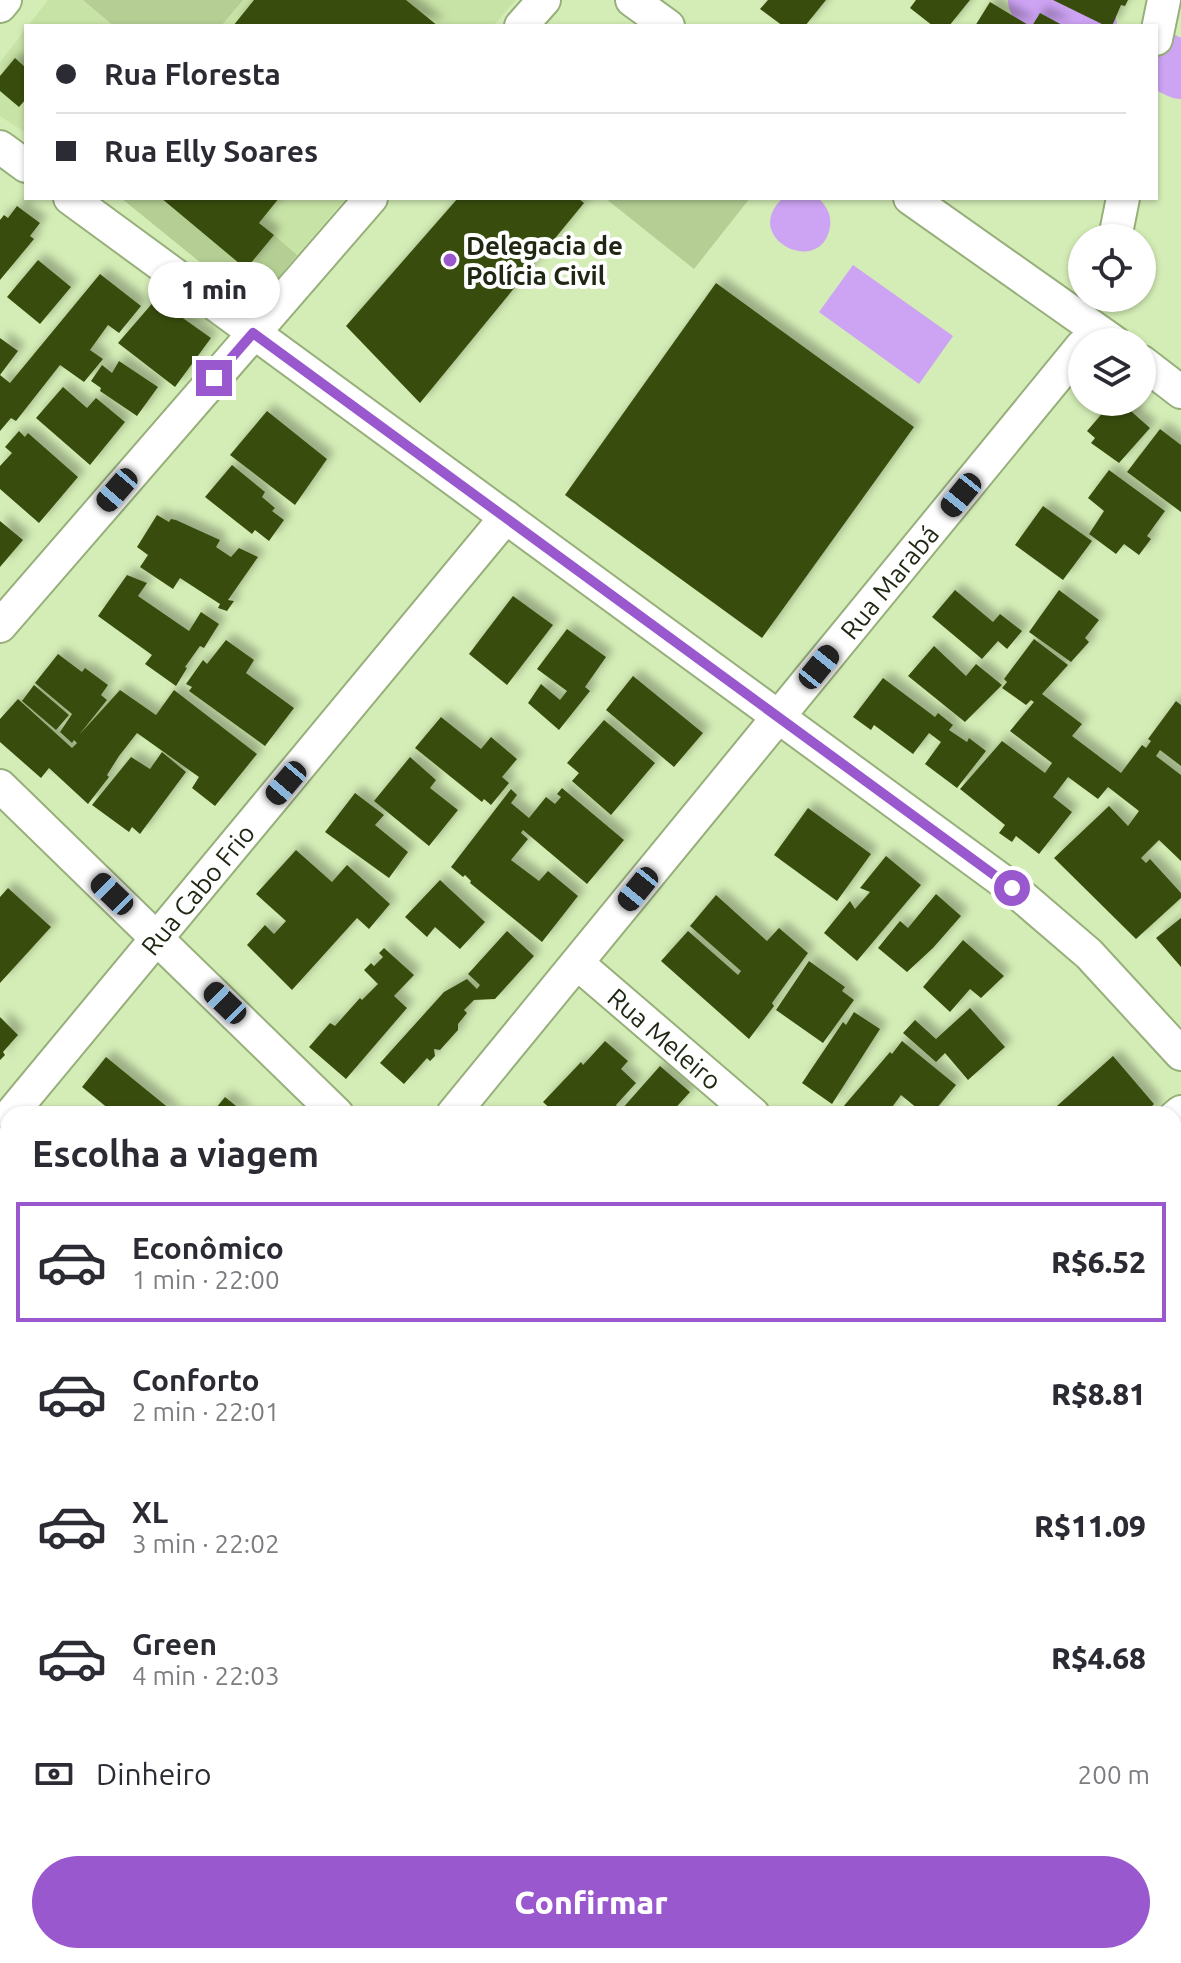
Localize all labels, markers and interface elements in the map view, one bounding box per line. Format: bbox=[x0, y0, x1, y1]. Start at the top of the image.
text: Rua Floresta bbox=[104, 57, 281, 91]
text: Rua Elly Soares bbox=[104, 134, 318, 168]
map controls bbox=[1068, 224, 1156, 416]
button: locate bbox=[1068, 224, 1156, 312]
place label: Delegacia de Polícia Civil bbox=[466, 231, 623, 290]
marker: Delegacia de Polícia Civil bbox=[441, 251, 459, 269]
callout: 1 min bbox=[148, 262, 280, 318]
text: 1 min bbox=[181, 275, 247, 304]
button: layers bbox=[1068, 328, 1156, 416]
route end bbox=[196, 360, 232, 396]
car bbox=[92, 464, 142, 516]
car bbox=[937, 469, 985, 521]
street label: Rua Marabá bbox=[834, 519, 944, 644]
car bbox=[795, 641, 843, 693]
car bbox=[261, 757, 311, 809]
street label: Rua Cabo Frio bbox=[135, 818, 260, 960]
car bbox=[614, 863, 662, 915]
car bbox=[86, 869, 138, 919]
route start bbox=[994, 870, 1030, 906]
car bbox=[199, 978, 251, 1028]
street label: Rua Meleiro bbox=[602, 982, 728, 1095]
text: Escolha a viagem bbox=[32, 1133, 319, 1174]
icon: car bbox=[36, 1226, 108, 1298]
text: Econômico bbox=[132, 1231, 284, 1265]
text: R$6.52 bbox=[1051, 1245, 1146, 1279]
text: 1 min · 22:00 bbox=[132, 1265, 280, 1294]
icon: car bbox=[36, 1358, 108, 1430]
text: Conforto bbox=[132, 1363, 260, 1397]
text: R$8.81 bbox=[1051, 1377, 1146, 1411]
text: 2 min · 22:01 bbox=[132, 1397, 280, 1426]
icon: car bbox=[36, 1490, 108, 1562]
text: XL bbox=[132, 1495, 168, 1529]
text: R$11.09 bbox=[1034, 1509, 1146, 1543]
text: 3 min · 22:02 bbox=[132, 1529, 280, 1558]
icon: car bbox=[36, 1622, 108, 1694]
text: Green bbox=[132, 1627, 217, 1661]
text: R$4.68 bbox=[1051, 1641, 1146, 1675]
text: 4 min · 22:03 bbox=[132, 1661, 280, 1690]
icon: cash bbox=[32, 1752, 76, 1796]
text: Dinheiro bbox=[96, 1757, 211, 1791]
text: 200 m bbox=[1078, 1760, 1150, 1789]
button: Confirmar bbox=[32, 1856, 1150, 1948]

